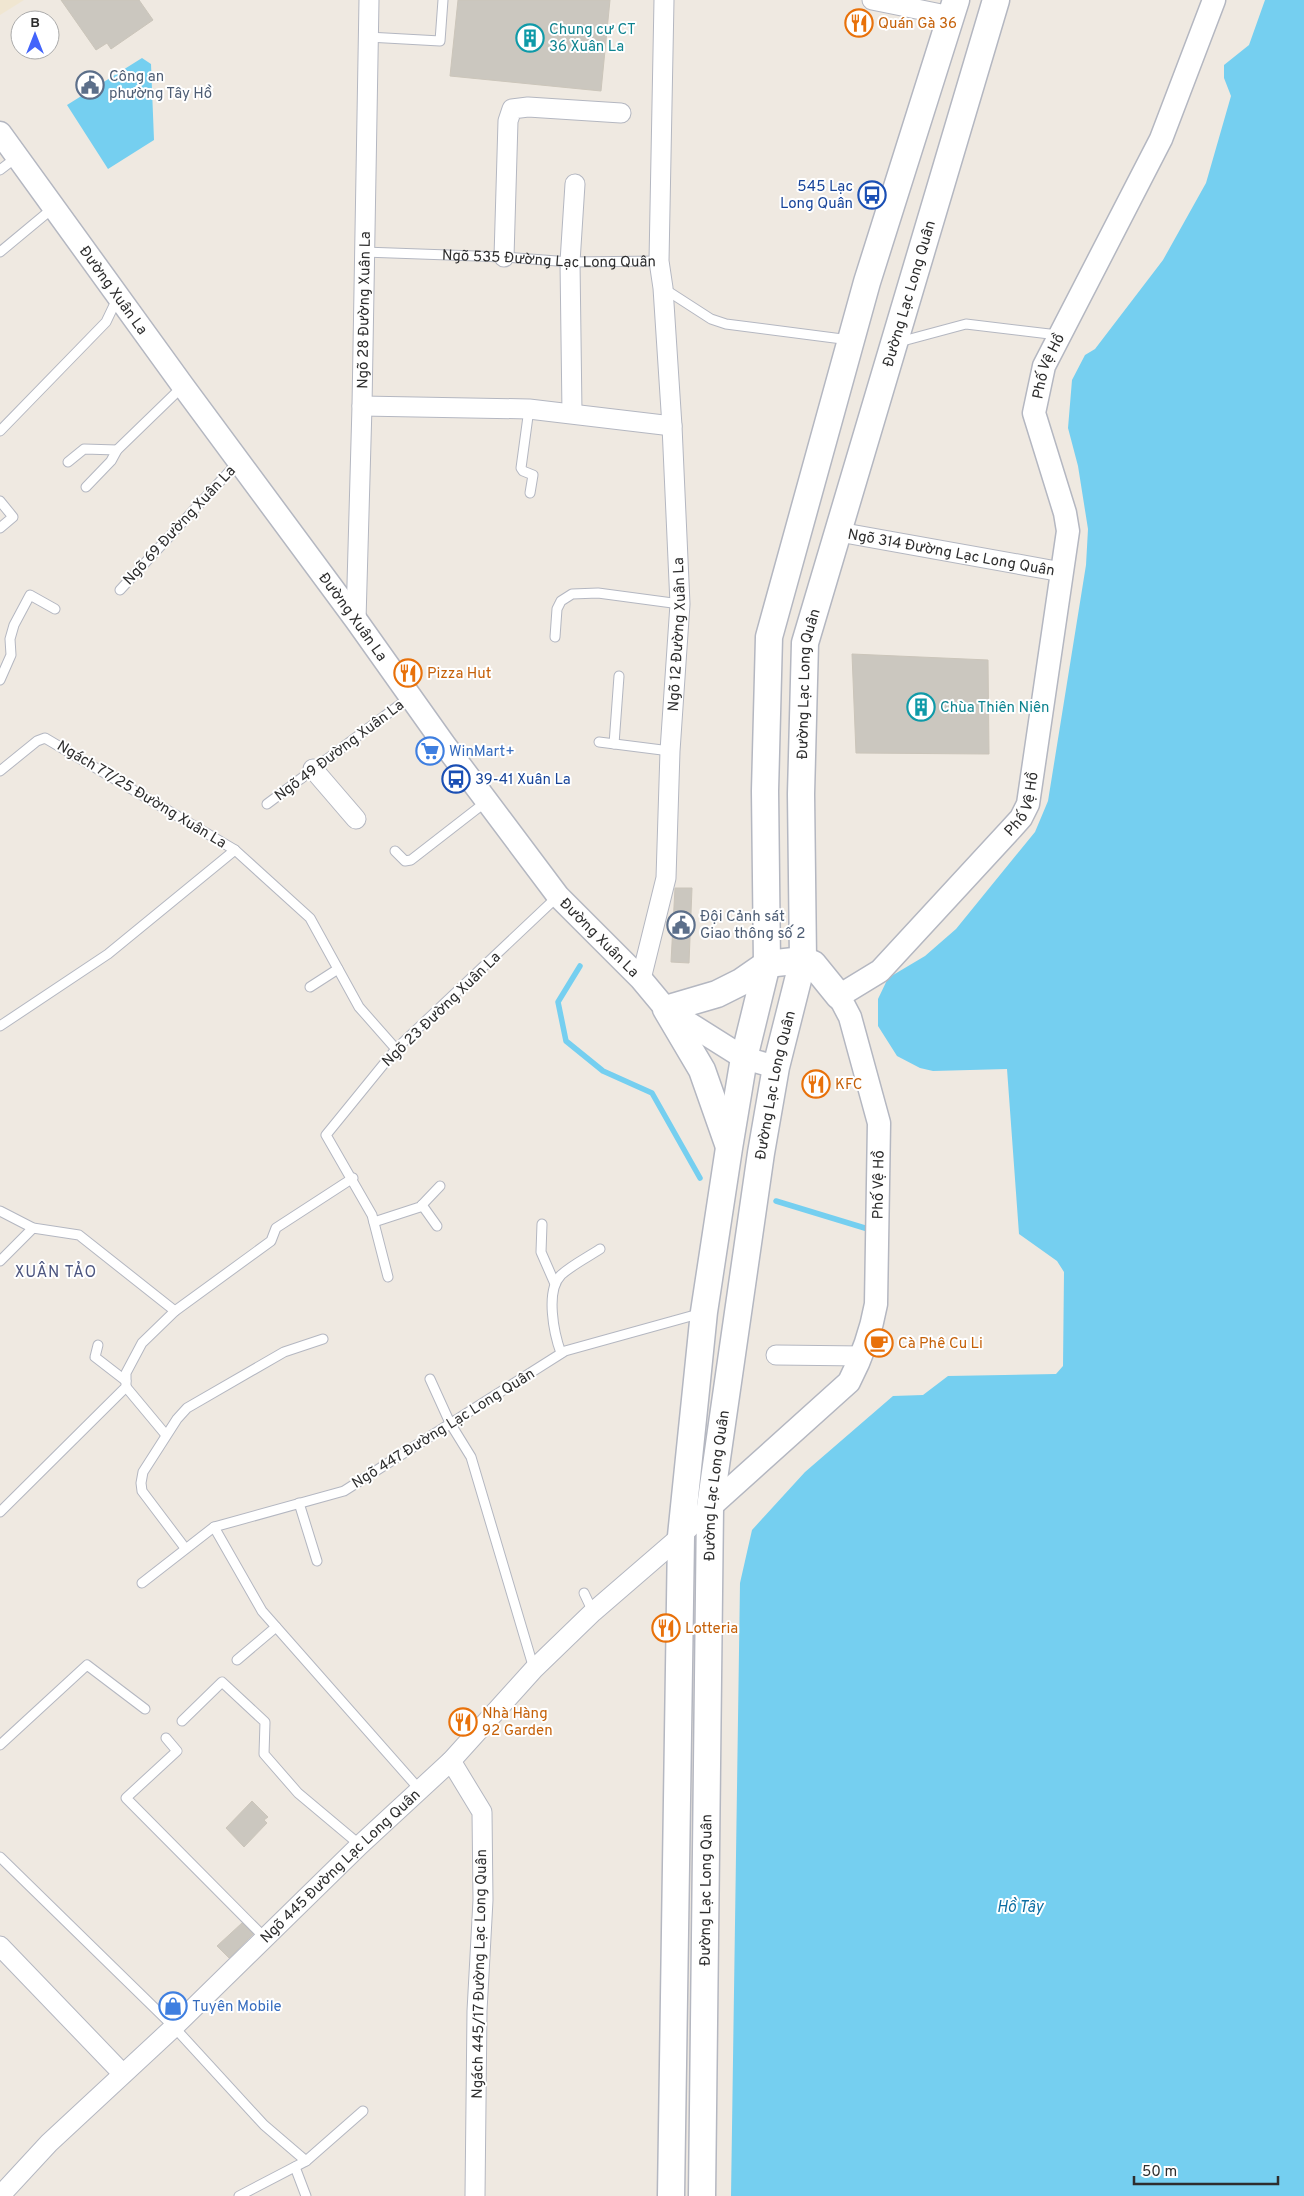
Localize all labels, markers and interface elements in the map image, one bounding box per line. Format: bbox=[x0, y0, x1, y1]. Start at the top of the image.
restaurant icon: Quán Gà 36 bbox=[844, 8, 874, 38]
north arrow bbox=[10, 10, 60, 60]
text: B bbox=[30, 15, 40, 32]
place label: Quán Gà 36 bbox=[878, 15, 957, 34]
place label: Chung cư CT 36 Xuân La bbox=[549, 21, 636, 57]
building icon: Chung cư CT 36 Xuân La bbox=[515, 23, 545, 53]
place label: Công an phường Tây Hồ bbox=[109, 68, 212, 104]
public building icon: Công an phường Tây Hồ bbox=[75, 70, 105, 100]
place label: 545 Lạc Long Quân bbox=[780, 178, 853, 214]
bus stop icon: 545 Lạc Long Quân bbox=[857, 180, 887, 210]
street label: Đường Lạc Long Quân bbox=[880, 218, 941, 369]
street label: Ngõ 28 Đường Xuân La bbox=[354, 231, 376, 389]
street label: Đường Xuân La bbox=[74, 243, 151, 339]
street label: Ngõ 535 Đường Lạc Long Quân bbox=[441, 247, 656, 273]
street label: Phố Vệ Hồ bbox=[1029, 330, 1070, 401]
street label: Ngõ 69 Đường Xuân La bbox=[120, 462, 240, 590]
street label: Ngõ 314 Đường Lạc Long Quân bbox=[846, 526, 1056, 582]
street label: Ngõ 12 Đường Xuân La bbox=[665, 557, 691, 712]
street label: Đường Xuân La bbox=[313, 570, 390, 666]
street label: Đường Lạc Long Quân bbox=[794, 607, 826, 760]
restaurant icon: Pizza Hut bbox=[393, 658, 423, 688]
place label: Pizza Hut bbox=[427, 665, 491, 684]
building icon: Chùa Thiên Niên bbox=[906, 692, 936, 722]
street label: Ngõ 49 Đường Xuân La bbox=[271, 696, 408, 806]
place label: Chùa Thiên Niên bbox=[940, 699, 1050, 718]
supermarket icon: WinMart+ bbox=[415, 736, 445, 766]
street label: Ngách 77/25 Đường Xuân La bbox=[53, 737, 230, 854]
place label: WinMart+ bbox=[449, 743, 515, 762]
bus stop icon: 39-41 Xuân La bbox=[441, 764, 471, 794]
place label: 39-41 Xuân La bbox=[475, 771, 571, 790]
street label: Phố Vệ Hồ bbox=[1001, 771, 1044, 841]
street label: Đường Xuân La bbox=[555, 895, 642, 982]
place label: Đội Cảnh sát Giao thông số 2 bbox=[700, 908, 805, 944]
public building icon: Đội Cảnh sát Giao thông số 2 bbox=[666, 910, 696, 940]
street label: Ngõ 23 Đường Xuân La bbox=[379, 949, 505, 1072]
street label: Đường Lạc Long Quân bbox=[752, 1009, 801, 1161]
restaurant icon: KFC bbox=[801, 1069, 831, 1099]
place label: KFC bbox=[835, 1076, 863, 1095]
street label: Phố Vệ Hồ bbox=[869, 1150, 890, 1219]
district label: XUÂN TẢO bbox=[15, 1261, 97, 1283]
cafe icon: Cà Phê Cu Li bbox=[864, 1328, 894, 1358]
place label: Cà Phê Cu Li bbox=[898, 1335, 983, 1354]
street label: Ngõ 447 Đường Lạc Long Quân bbox=[349, 1365, 539, 1494]
street label: Đường Lạc Long Quân bbox=[701, 1409, 735, 1561]
restaurant icon: Lotteria bbox=[651, 1613, 681, 1643]
place label: Lotteria bbox=[685, 1620, 738, 1639]
place label: Nhà Hàng 92 Garden bbox=[482, 1705, 553, 1741]
restaurant icon: Nhà Hàng 92 Garden bbox=[448, 1707, 478, 1737]
street label: Ngõ 445 Đường Lạc Long Quân bbox=[257, 1786, 425, 1948]
street label: Đường Lạc Long Quân bbox=[697, 1814, 717, 1966]
street label: Ngách 445/17 Đường Lạc Long Quân bbox=[469, 1849, 492, 2099]
water label: Hồ Tây bbox=[997, 1896, 1045, 1918]
shop icon: Tuyên Mobile bbox=[158, 1991, 188, 2021]
place label: Tuyên Mobile bbox=[192, 1998, 282, 2017]
scale bar bbox=[1134, 2154, 1278, 2186]
text: 50 m bbox=[1142, 2163, 1177, 2182]

